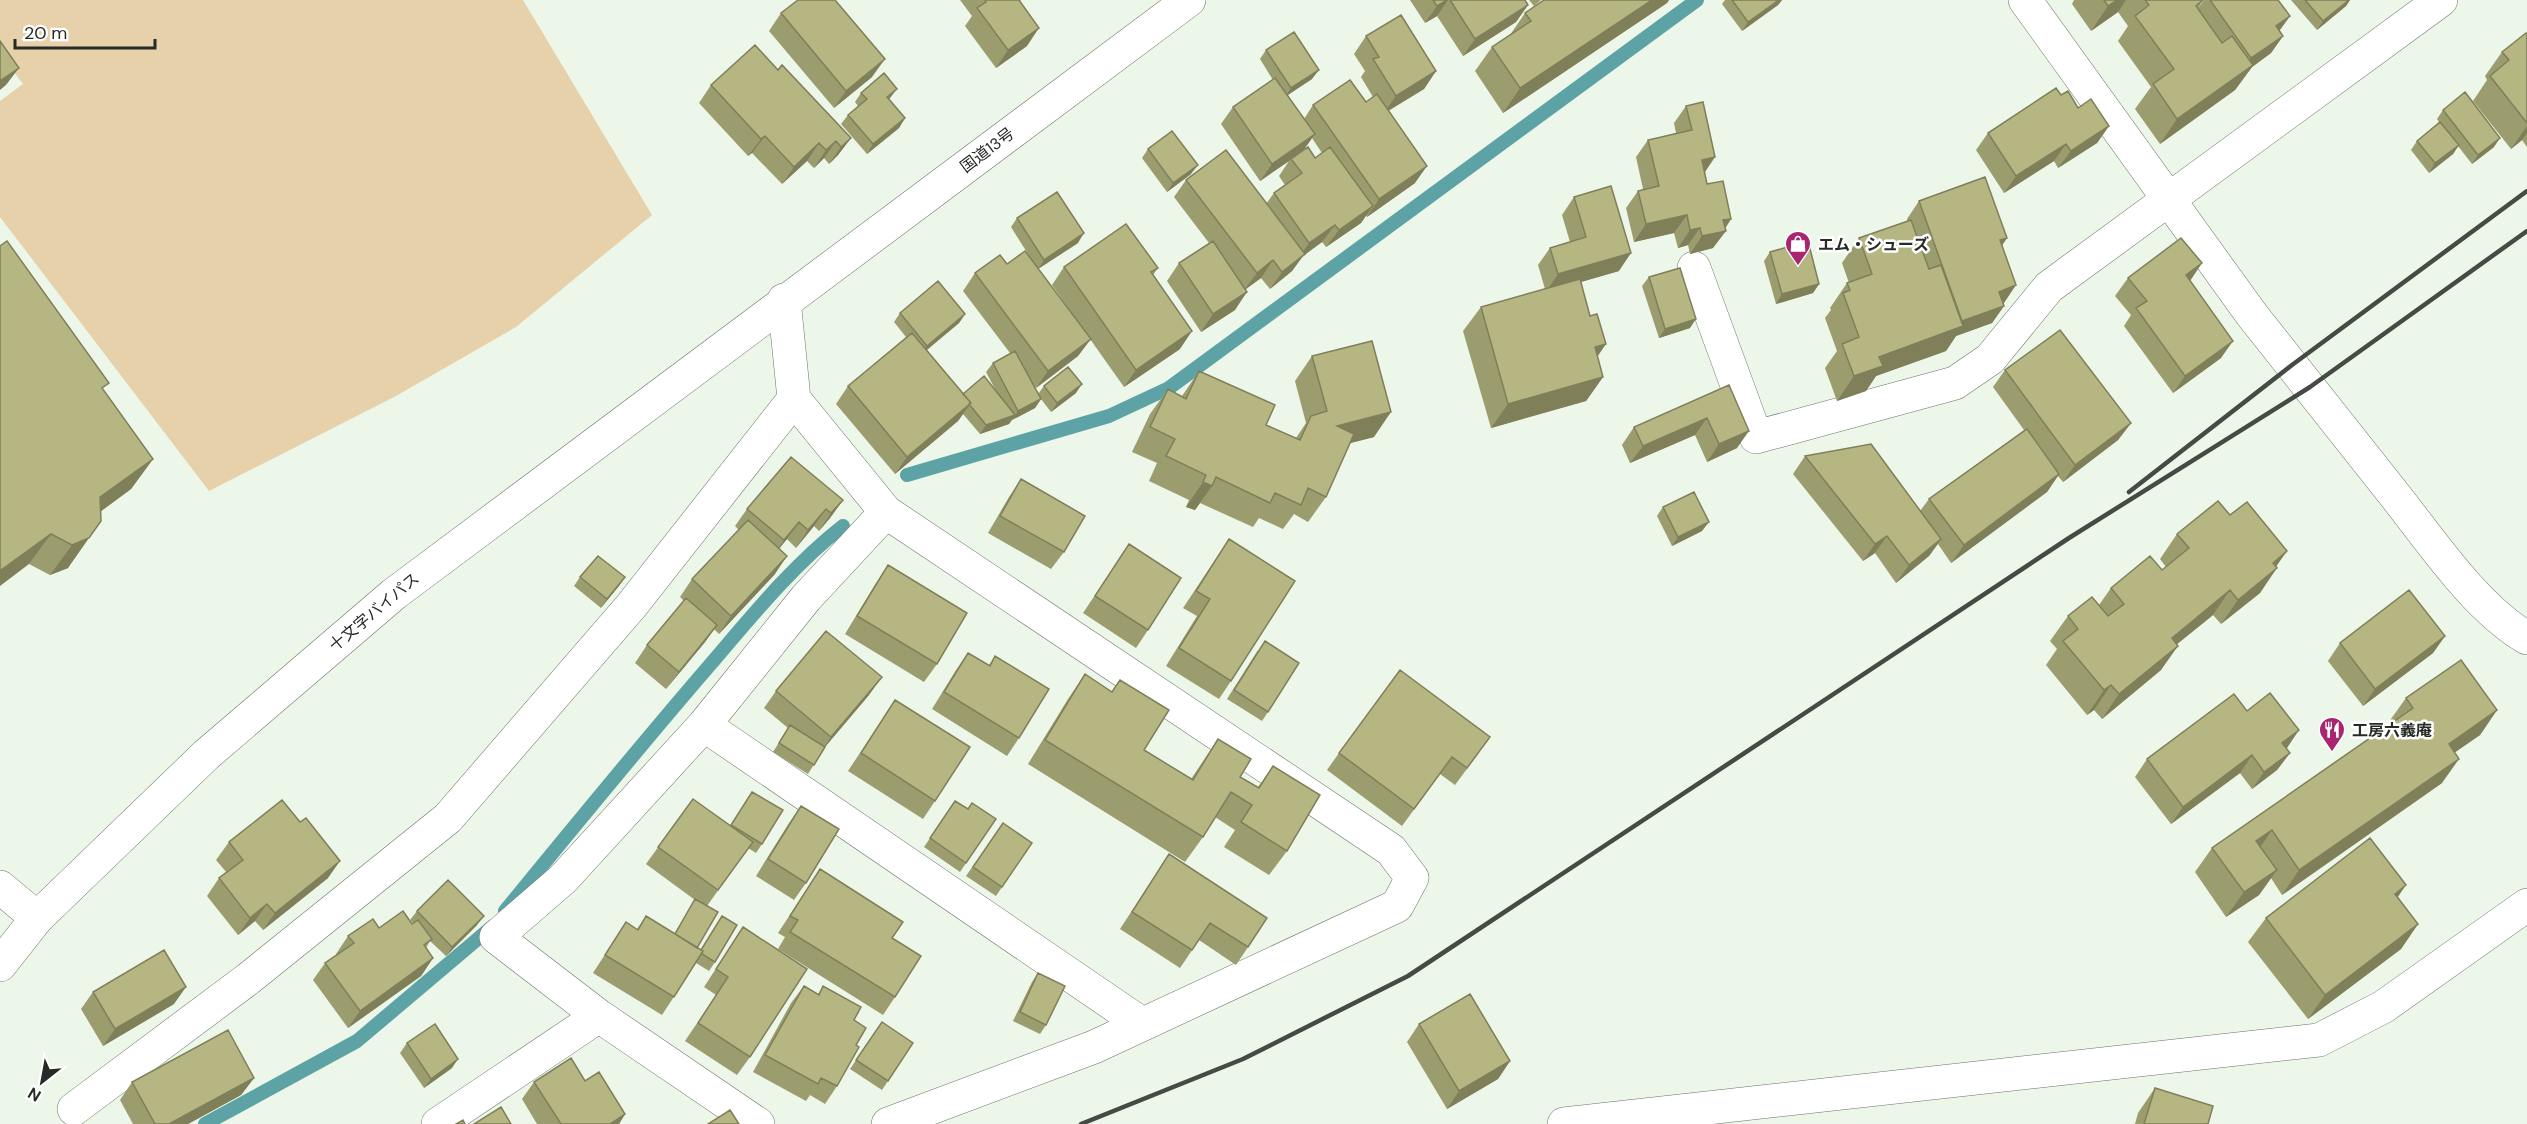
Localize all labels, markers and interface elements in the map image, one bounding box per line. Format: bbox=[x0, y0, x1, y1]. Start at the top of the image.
scale bar bbox=[15, 12, 154, 50]
text: 20 m bbox=[24, 21, 67, 45]
street label: 国道13号 bbox=[956, 123, 1018, 177]
shop icon: エム・シューズ bbox=[1783, 229, 1813, 267]
place label: エム・シューズ bbox=[1818, 234, 1929, 255]
street label: 十文字バイパス bbox=[324, 568, 424, 656]
restaurant icon: 工房六義庵 bbox=[2317, 715, 2347, 753]
place label: 工房六義庵 bbox=[2352, 720, 2432, 741]
north arrow bbox=[12, 1052, 72, 1112]
text: N bbox=[24, 1082, 45, 1106]

